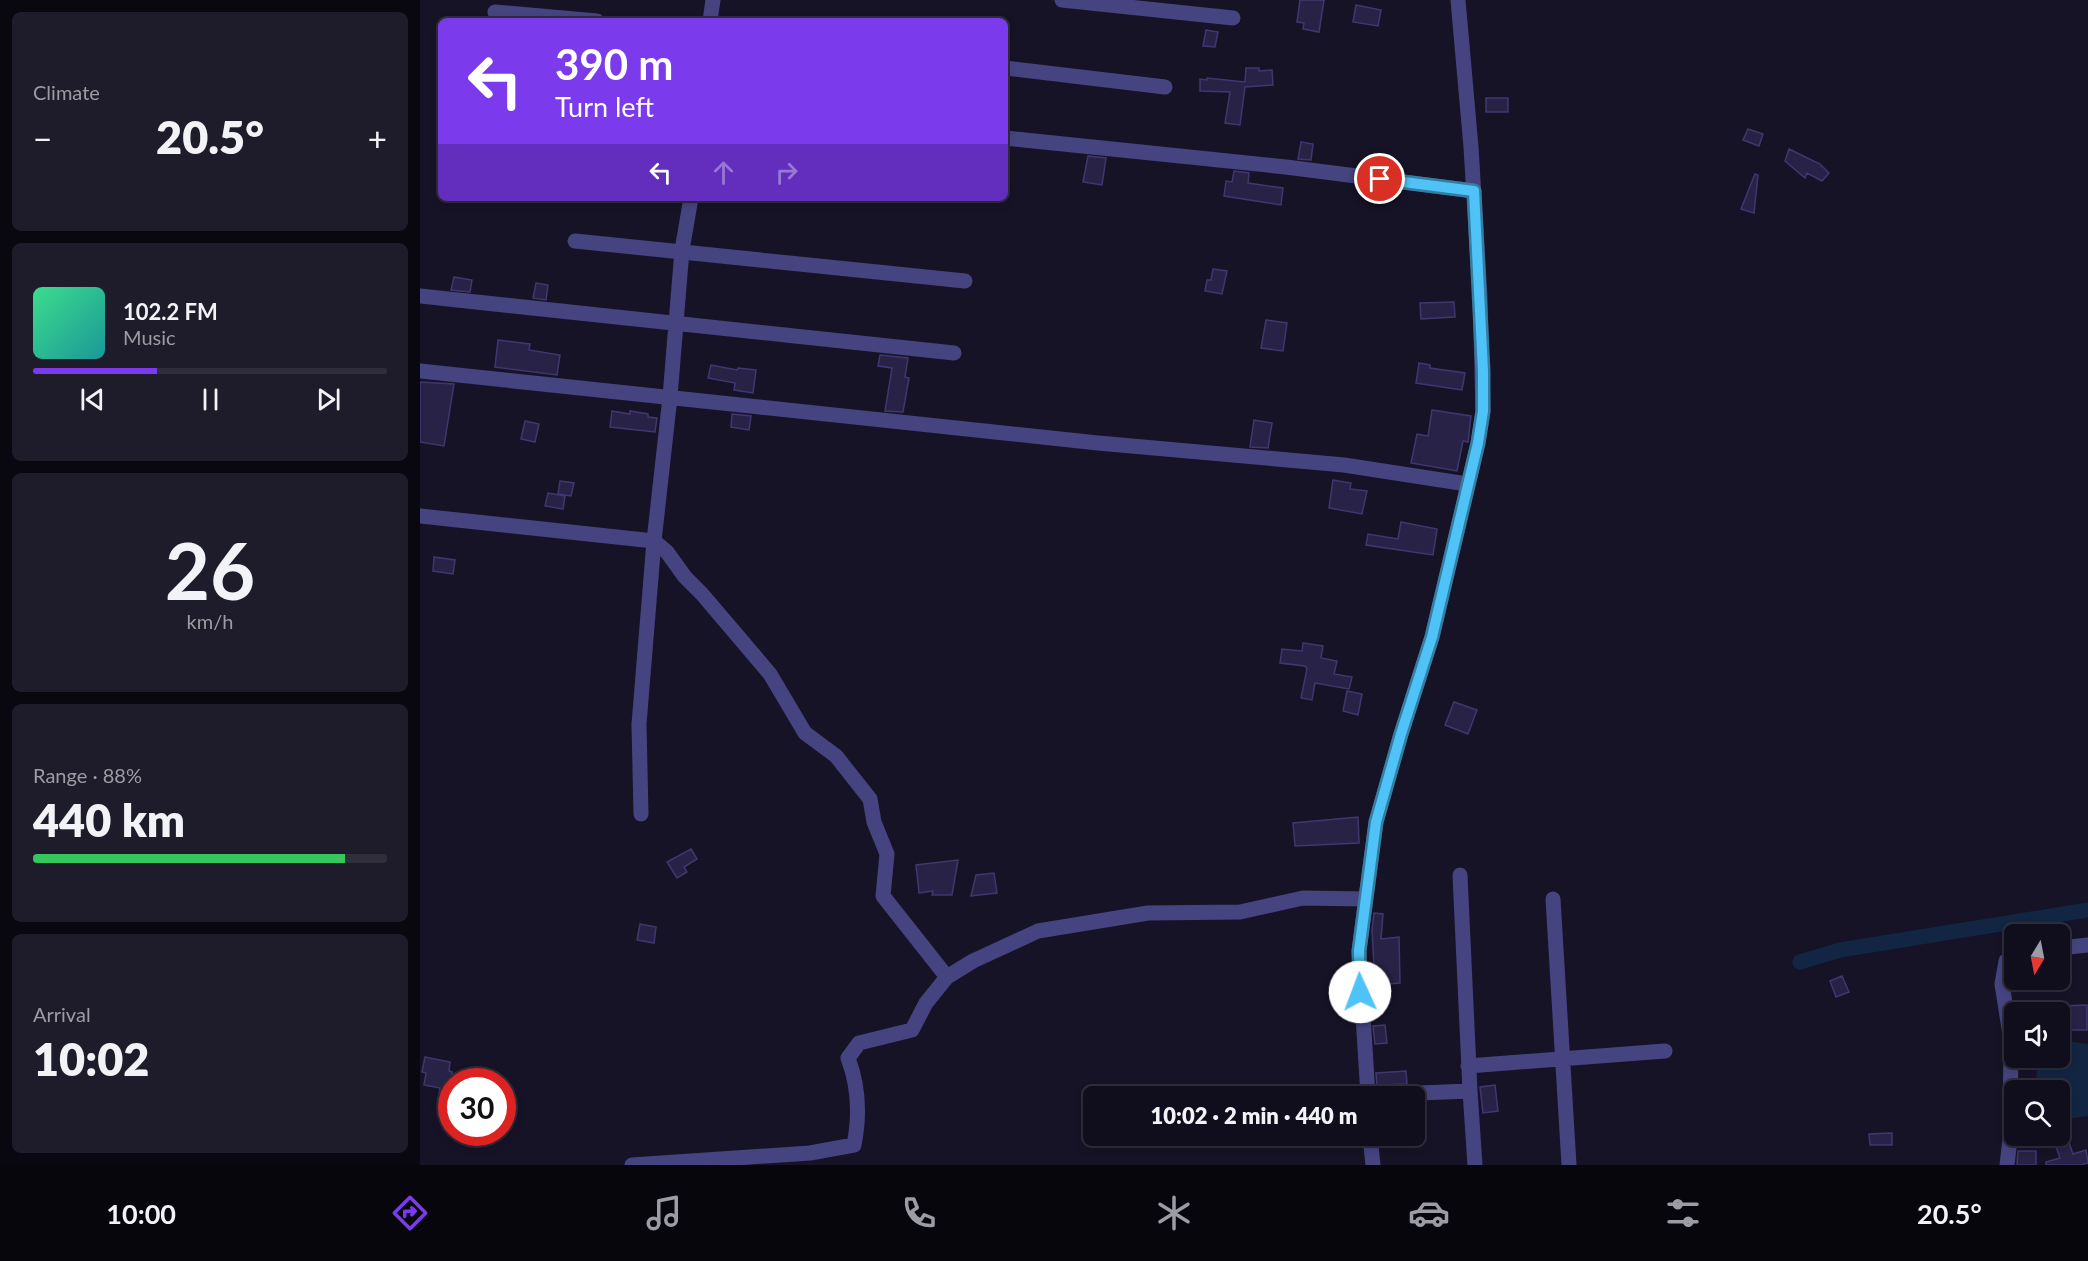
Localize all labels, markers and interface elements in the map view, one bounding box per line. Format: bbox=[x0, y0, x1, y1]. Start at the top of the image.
text: 390 m bbox=[555, 39, 673, 89]
icon: left bbox=[456, 42, 534, 120]
text: Climate bbox=[33, 80, 100, 104]
text: Turn left bbox=[555, 90, 654, 123]
text: 20.5° bbox=[156, 110, 264, 164]
text: − bbox=[33, 118, 52, 158]
text: + bbox=[368, 118, 387, 158]
pin bbox=[1354, 153, 1405, 204]
icon: left bbox=[644, 156, 677, 189]
icon: ahead bbox=[707, 156, 740, 189]
icon: right bbox=[770, 156, 803, 189]
icon: arrive bbox=[1363, 162, 1396, 195]
text: 102.2 FM bbox=[123, 298, 218, 325]
text: Music bbox=[123, 325, 176, 349]
icon: previous bbox=[76, 383, 109, 416]
icon: pause bbox=[194, 383, 227, 416]
icon: next bbox=[312, 383, 345, 416]
text: 26 bbox=[165, 523, 255, 617]
text: km/h bbox=[187, 609, 233, 633]
text: Range · 88% bbox=[33, 763, 142, 787]
text: 440 km bbox=[33, 793, 185, 847]
north arrow bbox=[2004, 924, 2070, 990]
map controls bbox=[2004, 924, 2070, 1146]
position arrow bbox=[1328, 960, 1392, 1024]
text: Arrival bbox=[33, 1002, 91, 1026]
button: sound bbox=[2004, 1002, 2070, 1068]
text: 10:02 bbox=[33, 1032, 149, 1086]
speed limit sign: 30 bbox=[438, 1068, 516, 1146]
button: search bbox=[2004, 1080, 2070, 1146]
text: 10:02 · 2 min · 440 m bbox=[1151, 1102, 1357, 1129]
icon: directions bbox=[389, 1192, 431, 1234]
icon: music bbox=[643, 1192, 685, 1234]
icon: phone bbox=[898, 1192, 940, 1234]
icon: climate bbox=[1153, 1192, 1195, 1234]
icon: car bbox=[1408, 1192, 1450, 1234]
icon: filters bbox=[1662, 1192, 1704, 1234]
text: 10:00 bbox=[106, 1197, 176, 1230]
text: 20.5° bbox=[1917, 1197, 1982, 1230]

